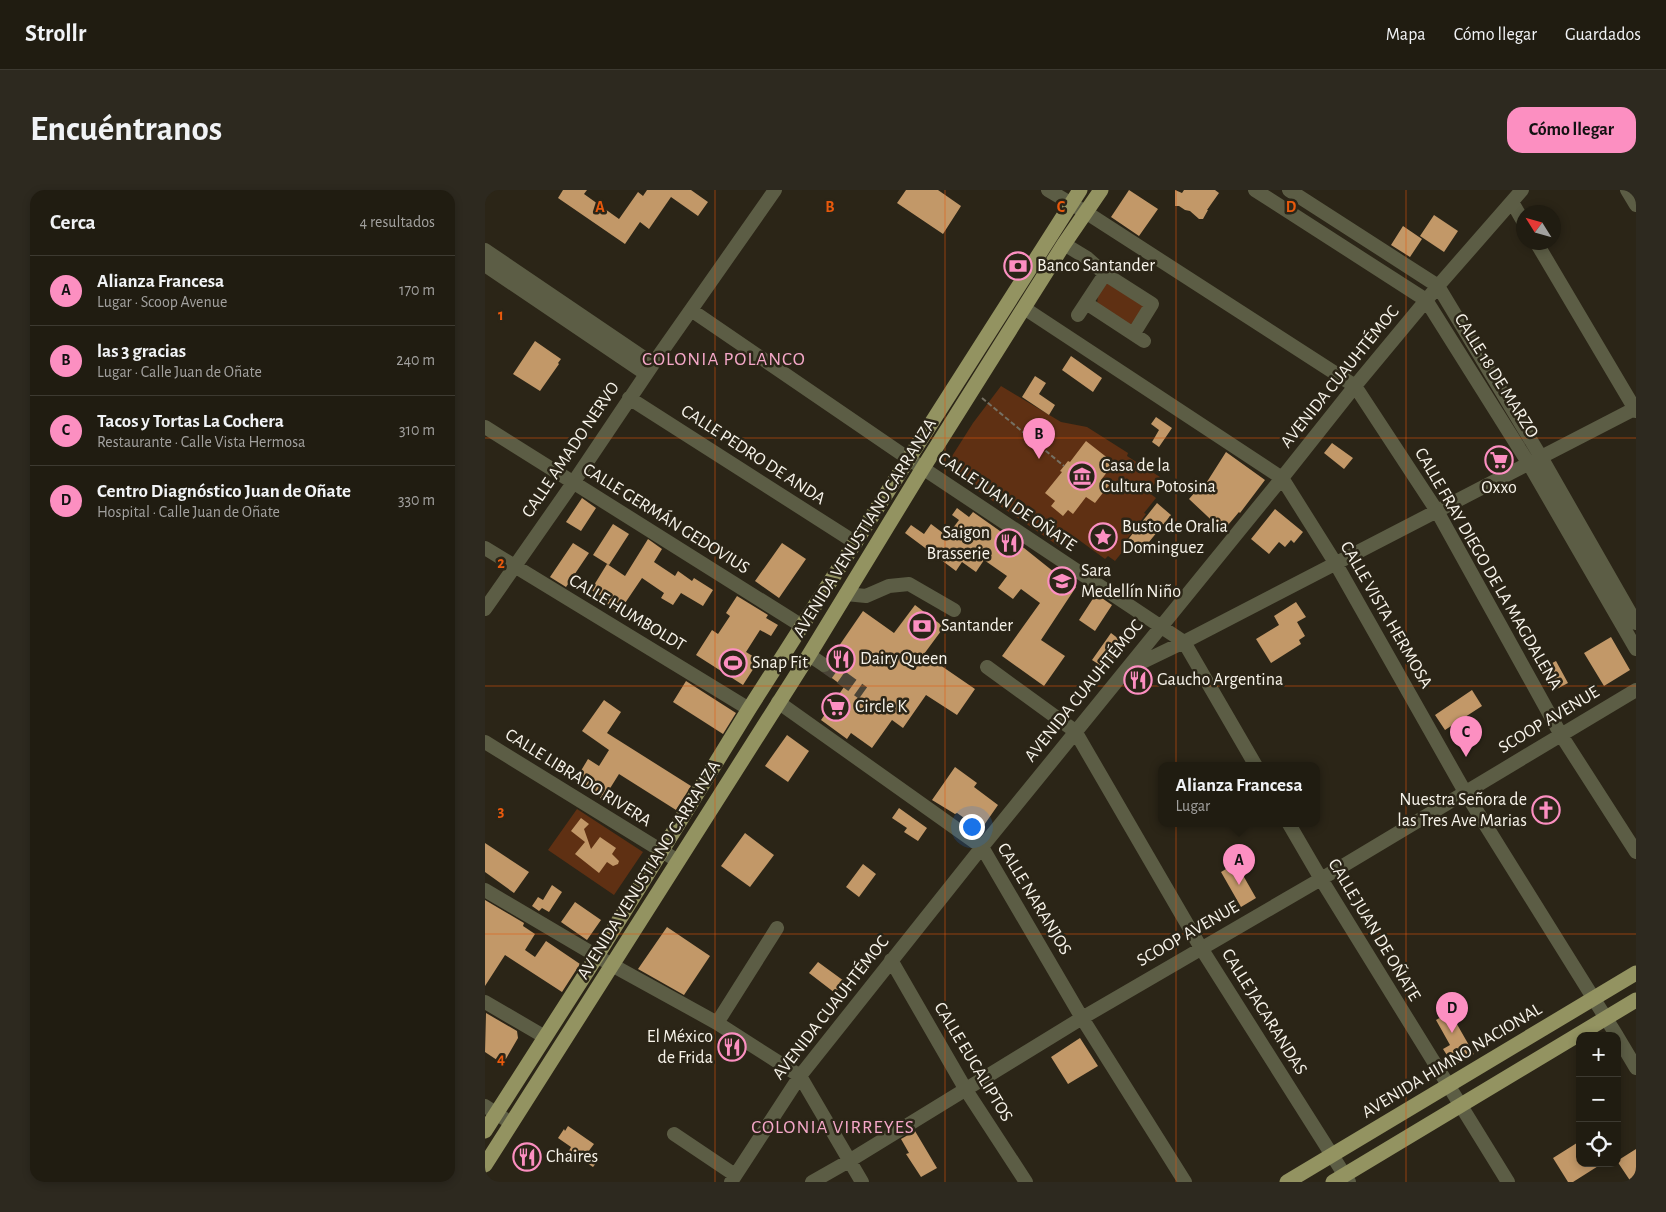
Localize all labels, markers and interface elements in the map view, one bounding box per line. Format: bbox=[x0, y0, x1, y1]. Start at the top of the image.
text: Strollr bbox=[25, 22, 86, 46]
text: Mapa bbox=[1386, 26, 1426, 44]
text: Cómo llegar bbox=[1454, 26, 1537, 44]
text: Guardados bbox=[1565, 26, 1641, 44]
button: Cómo llegar bbox=[1507, 107, 1636, 153]
text: Encuéntranos bbox=[30, 112, 222, 147]
text: A bbox=[595, 199, 605, 215]
text: B bbox=[825, 199, 835, 215]
text: C bbox=[1057, 199, 1066, 215]
text: D bbox=[1286, 199, 1297, 215]
north arrow bbox=[1516, 205, 1561, 250]
text: Cerca bbox=[50, 212, 96, 233]
text: 4 resultados bbox=[360, 214, 435, 230]
bank icon: Banco Santander bbox=[1003, 251, 1033, 281]
place label: Banco Santander bbox=[1037, 257, 1155, 275]
text: Alianza Francesa bbox=[97, 272, 224, 291]
text: A bbox=[61, 282, 71, 298]
text: 170 m bbox=[399, 282, 435, 298]
text: Lugar · Scoop Avenue bbox=[97, 294, 227, 310]
street label: AVENIDA CUAUHTÉMOC bbox=[1275, 301, 1403, 451]
text: 1 bbox=[498, 307, 504, 323]
street label: CALLE 18 DE MARZO bbox=[1451, 311, 1541, 441]
text: las 3 gracias bbox=[97, 342, 186, 361]
district label: COLONIA POLANCO bbox=[642, 350, 806, 369]
text: B bbox=[61, 352, 71, 368]
text: 240 m bbox=[396, 352, 435, 368]
text: Lugar · Calle Juan de Oñate bbox=[97, 364, 262, 380]
street label: CALLE AMADO NERVO bbox=[519, 379, 623, 521]
street label: CALLE PEDRO DE ANDA bbox=[678, 402, 829, 509]
text: Tacos y Tortas La Cochera bbox=[97, 412, 284, 431]
street label: AVENIDA VENUSTIANO CARRANZA bbox=[790, 415, 940, 641]
pin: B bbox=[1023, 418, 1055, 459]
text: C bbox=[62, 422, 70, 438]
text: 310 m bbox=[399, 422, 435, 438]
text: Restaurante · Calle Vista Hermosa bbox=[97, 434, 306, 450]
street label: CALLE FRAY DIEGO DE LA MAGDALENA bbox=[1411, 445, 1565, 694]
supermarket icon: Oxxo bbox=[1484, 445, 1514, 475]
street label: CALLE JUAN DE OÑATE bbox=[935, 447, 1081, 555]
place label: Casa de la Cultura Potosina bbox=[1101, 457, 1216, 496]
street label: CALLE GERMÁN GEDOVIUS bbox=[580, 458, 754, 578]
museum icon: Casa de la Cultura Potosina bbox=[1067, 461, 1097, 491]
place label: Oxxo bbox=[1481, 479, 1517, 497]
text: Centro Diagnóstico Juan de Oñate bbox=[97, 482, 351, 501]
text: D bbox=[61, 492, 71, 508]
text: 330 m bbox=[398, 492, 435, 508]
text: Hospital · Calle Juan de Oñate bbox=[97, 504, 280, 520]
place label: Busto de Oralia Dominguez bbox=[1122, 518, 1228, 557]
place icon: Busto de Oralia Dominguez bbox=[1088, 522, 1118, 552]
place label: Saigon Brasserie bbox=[926, 524, 990, 563]
restaurant icon: Saigon Brasserie bbox=[994, 528, 1024, 558]
street label: CALLE VISTA HERMOSA bbox=[1337, 538, 1436, 692]
text: 2 bbox=[497, 555, 505, 571]
place label: Sara Medellín Niño bbox=[1081, 562, 1181, 601]
school or university icon: Sara Medellín Niño bbox=[1047, 566, 1077, 596]
street label: CALLE HUMBOLDT bbox=[566, 571, 689, 655]
bank icon: Santander bbox=[907, 611, 937, 641]
street label: AVENIDA CUAUHTÉMOC bbox=[1019, 615, 1147, 765]
place label: Santander bbox=[941, 617, 1013, 635]
restaurant icon: Dairy Queen bbox=[826, 644, 856, 674]
sports icon: Snap Fit bbox=[718, 648, 748, 678]
place label: Dairy Queen bbox=[860, 650, 948, 668]
place label: Snap Fit bbox=[752, 654, 808, 672]
restaurant icon: Gaucho Argentina bbox=[1123, 665, 1153, 695]
place label: Gaucho Argentina bbox=[1157, 671, 1283, 689]
street label: SCOOP AVENUE bbox=[1495, 683, 1603, 757]
supermarket icon: Circle K bbox=[821, 692, 851, 722]
place label: Circle K bbox=[855, 698, 907, 716]
pin: C bbox=[1450, 716, 1482, 757]
street label: CALLE LIBRADO RIVERA bbox=[502, 726, 655, 831]
street label: AVENIDA VENUSTIANO CARRANZA bbox=[574, 757, 724, 983]
popup bbox=[1158, 762, 1320, 827]
text: Alianza Francesa bbox=[1175, 776, 1303, 795]
place label: Nuestra Señora de las Tres Ave Marias bbox=[1397, 791, 1527, 830]
church icon: Nuestra Señora de las Tres Ave Marias bbox=[1531, 795, 1561, 825]
text: Lugar bbox=[1175, 798, 1210, 814]
text: 3 bbox=[498, 803, 505, 819]
your location bbox=[959, 814, 985, 840]
street label: CALLE NARANJOS bbox=[994, 840, 1074, 958]
pin: A bbox=[1223, 844, 1255, 885]
street label: CALLE JUAN DE OÑATE bbox=[1324, 854, 1426, 1005]
street label: SCOOP AVENUE bbox=[1134, 898, 1242, 970]
street label: AVENIDA CUAUHTÉMOC bbox=[767, 931, 893, 1083]
street label: CALLE JACARANDAS bbox=[1218, 946, 1310, 1078]
pin: D bbox=[1436, 992, 1468, 1033]
street label: CALLE EUCALIPTOS bbox=[930, 999, 1016, 1125]
street label: AVENIDA HIMNO NACIONAL bbox=[1358, 999, 1546, 1123]
place label: El México de Frida bbox=[647, 1028, 713, 1067]
restaurant icon: El México de Frida bbox=[717, 1032, 747, 1062]
map controls bbox=[1576, 1032, 1621, 1167]
button: + bbox=[1576, 1032, 1621, 1077]
text: 4 bbox=[497, 1051, 505, 1067]
button: − bbox=[1576, 1077, 1621, 1122]
district label: COLONIA VIRREYES bbox=[751, 1118, 915, 1137]
button: locate bbox=[1576, 1122, 1621, 1167]
restaurant icon: Chaires bbox=[512, 1142, 542, 1172]
place label: Chaires bbox=[546, 1148, 598, 1166]

